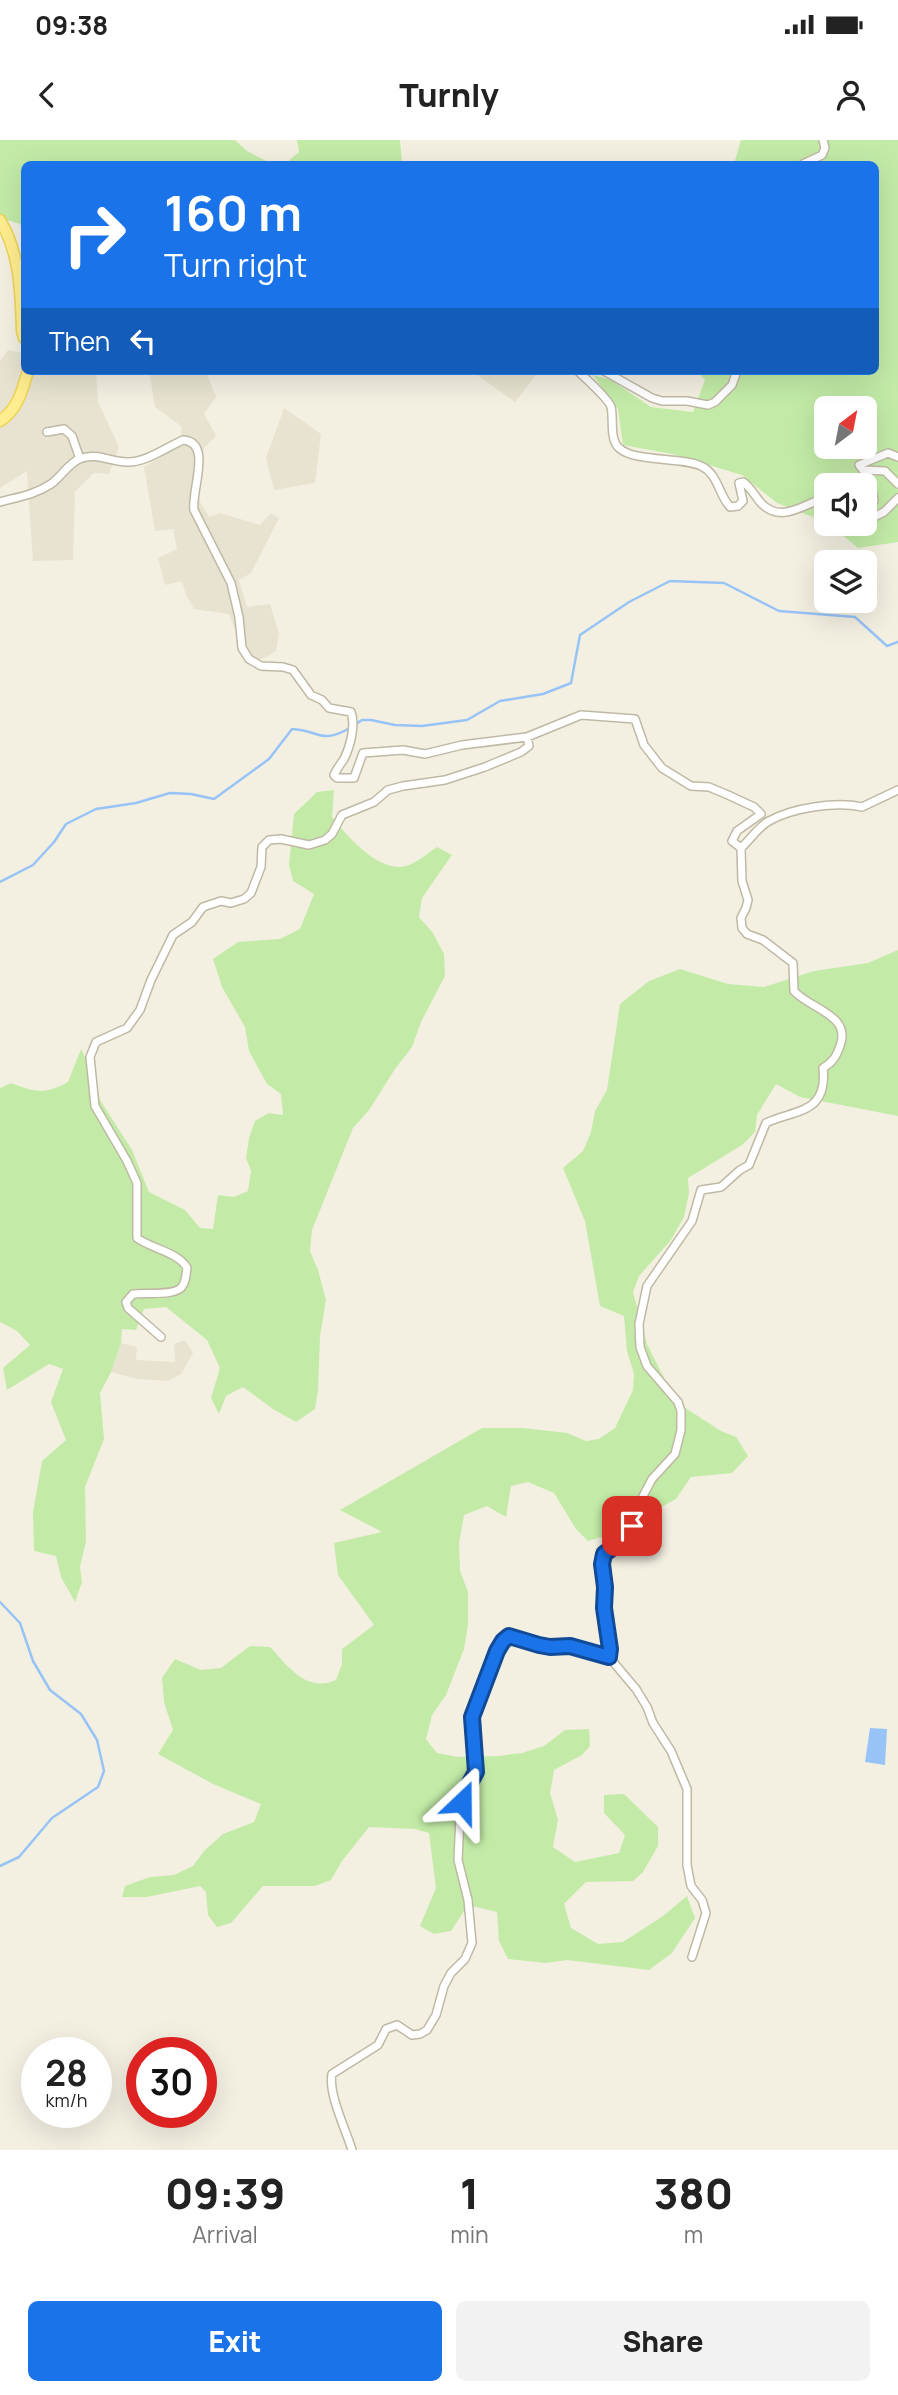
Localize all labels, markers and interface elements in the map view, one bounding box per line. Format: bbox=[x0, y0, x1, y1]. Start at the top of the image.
text: 09:38 bbox=[35, 7, 108, 43]
text: Turnly bbox=[399, 73, 499, 117]
icon: back bbox=[28, 76, 66, 114]
icon: person bbox=[832, 76, 870, 114]
text: 160 m bbox=[164, 179, 302, 246]
icon: right bbox=[49, 189, 140, 280]
text: Turn right bbox=[164, 243, 307, 287]
icon: left bbox=[124, 322, 162, 360]
text: Then bbox=[49, 323, 110, 359]
north arrow bbox=[814, 396, 877, 458]
map controls bbox=[814, 396, 877, 613]
button: sound bbox=[814, 473, 877, 536]
button: layers bbox=[814, 550, 877, 613]
pin bbox=[602, 1496, 662, 1556]
icon: arrive bbox=[613, 1507, 651, 1545]
position arrow bbox=[425, 1765, 499, 1839]
speed limit sign: 30 bbox=[126, 2037, 217, 2128]
text: 28 bbox=[45, 2049, 88, 2097]
text: km/h bbox=[46, 2088, 87, 2112]
text: 09:39 bbox=[165, 2164, 285, 2222]
text: 1 bbox=[460, 2164, 479, 2222]
text: 380 bbox=[654, 2164, 733, 2222]
text: Arrival bbox=[192, 2218, 258, 2250]
text: min bbox=[450, 2218, 489, 2250]
text: m bbox=[684, 2218, 703, 2250]
button: Exit bbox=[28, 2301, 442, 2381]
button: Share bbox=[456, 2301, 870, 2381]

